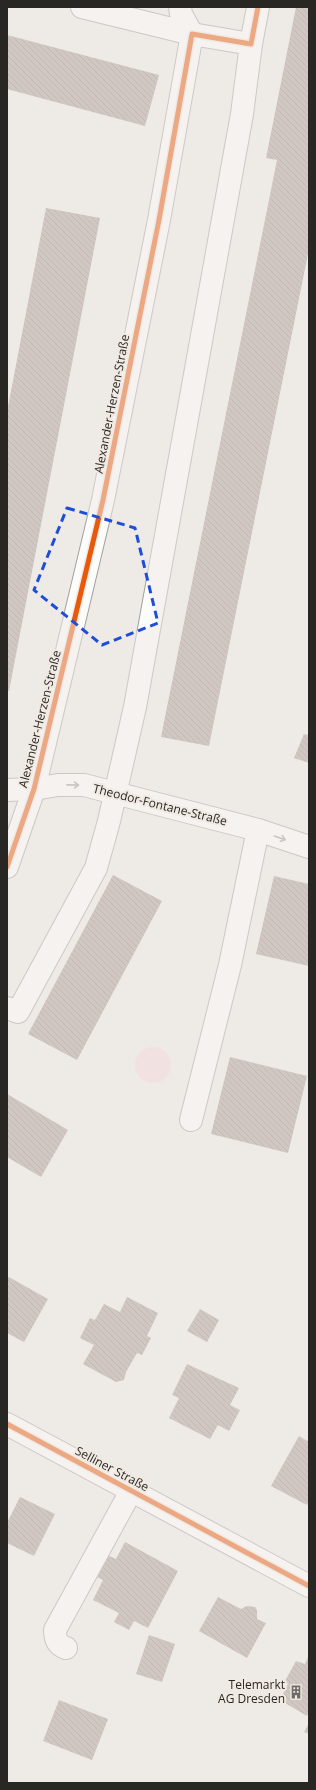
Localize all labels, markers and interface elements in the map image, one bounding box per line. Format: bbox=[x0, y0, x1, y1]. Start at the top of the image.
street label: Alexander-Herzen-Straße bbox=[90, 333, 133, 475]
street label: Alexander-Herzen-Straße bbox=[14, 648, 65, 789]
street label: Theodor-Fontane-Straße bbox=[91, 780, 229, 829]
one-way arrow bbox=[66, 781, 79, 789]
one-way arrow bbox=[274, 834, 286, 842]
street label: Selliner Straße bbox=[72, 1442, 152, 1495]
place label: Telemarkt AG Dresden bbox=[218, 1676, 285, 1707]
building icon: Telemarkt AG Dresden bbox=[288, 1684, 304, 1700]

